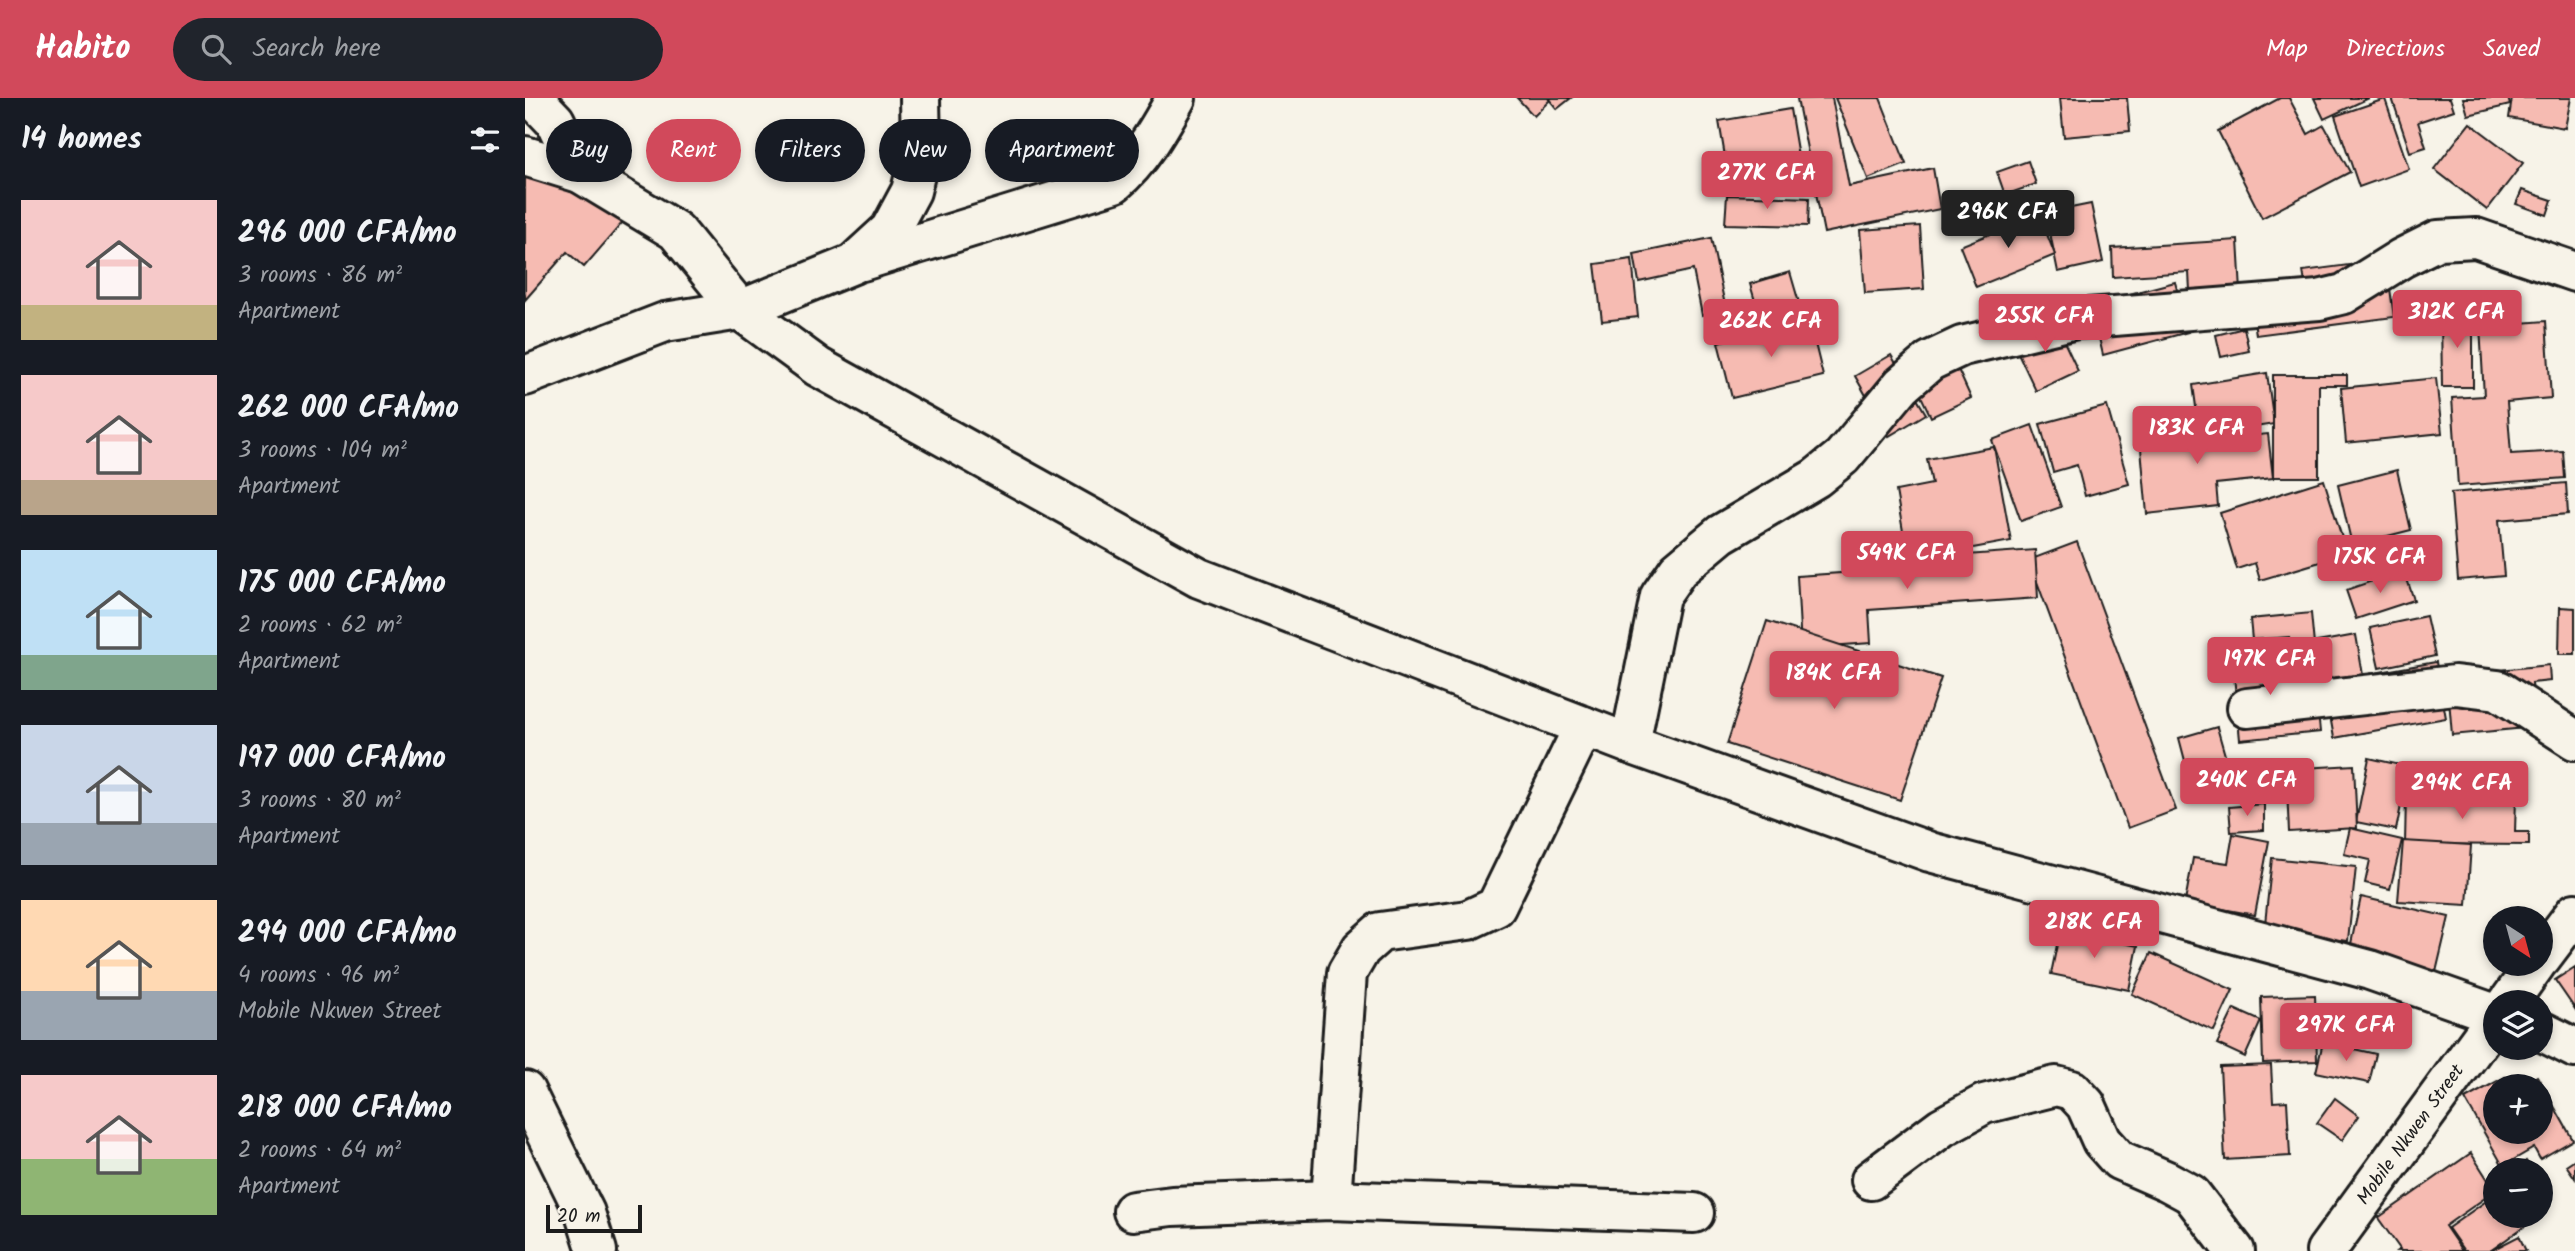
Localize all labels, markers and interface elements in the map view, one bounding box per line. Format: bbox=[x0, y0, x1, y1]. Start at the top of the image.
search box bbox=[173, 18, 663, 81]
text: Habito bbox=[35, 23, 131, 76]
text: Search here bbox=[253, 28, 381, 70]
icon: search bbox=[197, 30, 235, 68]
text: Map bbox=[2266, 30, 2308, 69]
text: Directions bbox=[2346, 30, 2445, 69]
text: Saved bbox=[2483, 30, 2540, 69]
text: 14 homes bbox=[21, 116, 142, 164]
chip: Buy bbox=[546, 119, 632, 182]
chip: Rent bbox=[646, 119, 741, 182]
chip: Filters bbox=[755, 119, 865, 182]
chip: New bbox=[879, 119, 971, 182]
chip: Apartment bbox=[985, 119, 1139, 182]
icon: filters bbox=[466, 121, 504, 159]
pin: 277K CFA bbox=[1695, 152, 1839, 211]
text: 277K CFA bbox=[1718, 156, 1816, 192]
pin: 296K CFA bbox=[1936, 190, 2080, 250]
text: 296K CFA bbox=[1957, 195, 2059, 231]
text: 296 000 CFA/mo bbox=[238, 210, 457, 258]
icon: home bbox=[77, 228, 161, 312]
text: 3 rooms · 86 m² bbox=[238, 258, 402, 294]
pin: 312K CFA bbox=[2385, 290, 2529, 350]
text: Apartment bbox=[238, 294, 340, 330]
pin: 255K CFA bbox=[1973, 294, 2117, 354]
text: 312K CFA bbox=[2409, 295, 2505, 331]
text: 255K CFA bbox=[1995, 299, 2095, 335]
pin: 262K CFA bbox=[1699, 300, 1843, 359]
text: 262K CFA bbox=[1719, 304, 1823, 340]
text: 262 000 CFA/mo bbox=[238, 385, 459, 433]
icon: home bbox=[77, 403, 161, 487]
pin: 183K CFA bbox=[2125, 406, 2269, 466]
text: 183K CFA bbox=[2149, 411, 2245, 447]
text: 3 rooms · 104 m² bbox=[238, 433, 407, 469]
text: Apartment bbox=[238, 469, 340, 505]
pin: 549K CFA bbox=[1835, 532, 1979, 591]
text: 549K CFA bbox=[1857, 536, 1957, 572]
pin: 175K CFA bbox=[2308, 536, 2452, 595]
text: 175K CFA bbox=[2333, 540, 2427, 576]
text: 175 000 CFA/mo bbox=[238, 560, 446, 608]
icon: home bbox=[77, 578, 161, 662]
text: 2 rooms · 62 m² bbox=[238, 608, 402, 644]
pin: 197K CFA bbox=[2198, 638, 2342, 697]
text: 197K CFA bbox=[2223, 642, 2317, 678]
text: Apartment bbox=[238, 644, 340, 680]
pin: 184K CFA bbox=[1762, 652, 1906, 711]
text: 184K CFA bbox=[1786, 656, 1882, 692]
text: 197 000 CFA/mo bbox=[238, 735, 446, 783]
icon: home bbox=[77, 753, 161, 837]
pin: 240K CFA bbox=[2175, 758, 2319, 818]
pin: 294K CFA bbox=[2390, 762, 2534, 821]
text: 240K CFA bbox=[2196, 763, 2298, 799]
text: 294K CFA bbox=[2411, 766, 2513, 802]
text: 3 rooms · 80 m² bbox=[238, 783, 401, 819]
text: Apartment bbox=[238, 819, 340, 855]
pin: 218K CFA bbox=[2022, 900, 2166, 960]
text: 218K CFA bbox=[2045, 905, 2143, 941]
north arrow bbox=[2483, 906, 2553, 976]
map controls bbox=[2483, 906, 2553, 1228]
text: 294 000 CFA/mo bbox=[238, 910, 457, 958]
icon: home bbox=[77, 928, 161, 1012]
text: 4 rooms · 96 m² bbox=[238, 958, 399, 994]
button: layers bbox=[2483, 990, 2553, 1060]
text: Mobile Nkwen Street bbox=[238, 994, 441, 1030]
pin: 297K CFA bbox=[2274, 1004, 2418, 1063]
text: 297K CFA bbox=[2296, 1008, 2396, 1044]
street label: Mobile Nkwen Street bbox=[2349, 1058, 2473, 1212]
button: + bbox=[2483, 1074, 2553, 1144]
text: 218 000 CFA/mo bbox=[238, 1085, 452, 1133]
icon: home bbox=[77, 1103, 161, 1187]
text: 2 rooms · 64 m² bbox=[238, 1133, 401, 1169]
button: − bbox=[2483, 1158, 2553, 1228]
text: Apartment bbox=[238, 1169, 340, 1205]
scale bar bbox=[546, 1202, 642, 1234]
text: 20 m bbox=[557, 1202, 600, 1232]

